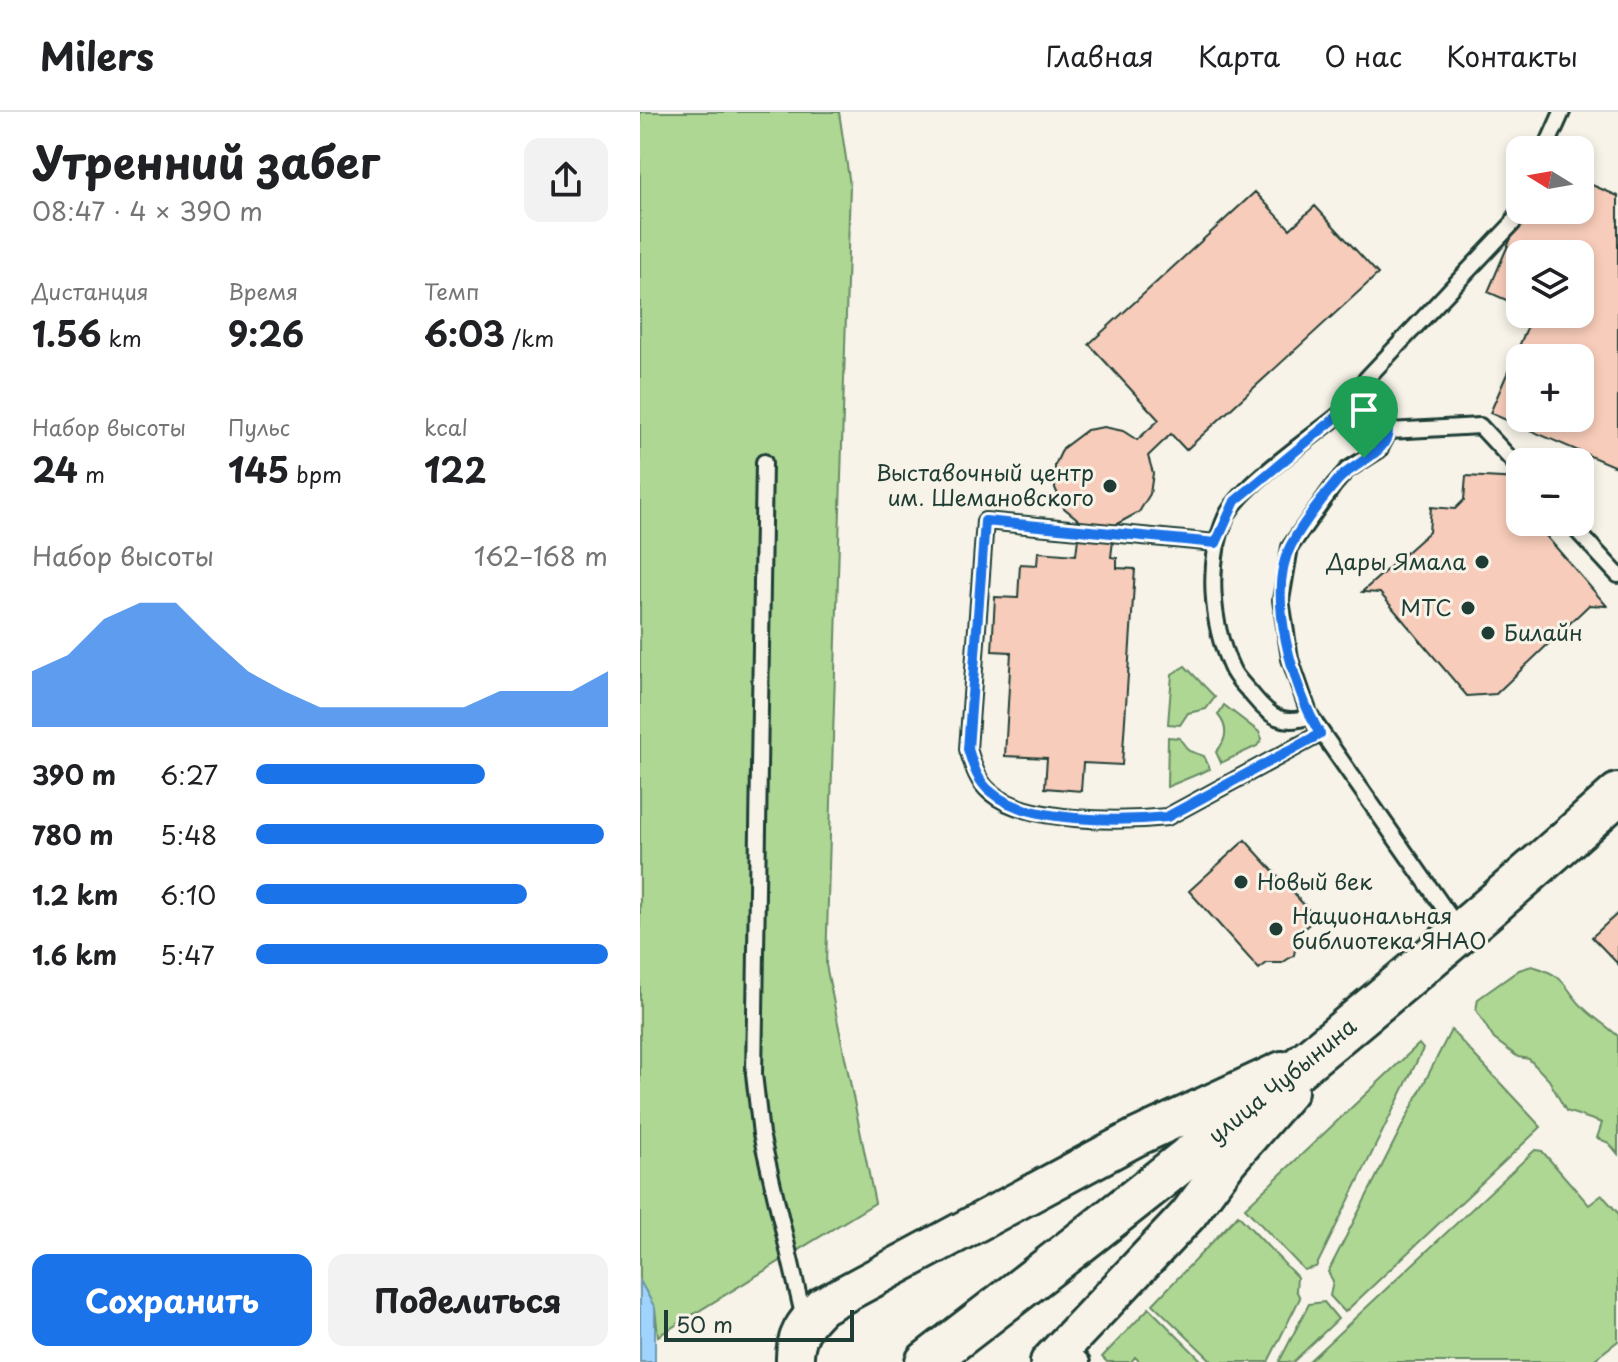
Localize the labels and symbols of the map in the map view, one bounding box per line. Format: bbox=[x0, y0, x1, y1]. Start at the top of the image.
north arrow bbox=[1506, 136, 1594, 224]
pin bbox=[1330, 376, 1398, 458]
place label: Выставочный центр им. Шемановского bbox=[876, 455, 1094, 513]
marker: Выставочный центр им. Шемановского bbox=[1101, 477, 1119, 495]
place label: Дары Ямала bbox=[1326, 544, 1466, 577]
marker: Дары Ямала bbox=[1473, 553, 1491, 571]
place label: МТС bbox=[1400, 590, 1452, 623]
marker: МТС bbox=[1459, 599, 1477, 617]
place label: Билайн bbox=[1504, 615, 1583, 648]
marker: Билайн bbox=[1479, 624, 1497, 642]
place label: Новый век bbox=[1257, 864, 1373, 897]
marker: Новый век bbox=[1232, 873, 1250, 891]
place label: Национальная библиотека ЯНАО bbox=[1292, 898, 1487, 956]
marker: Национальная библиотека ЯНАО bbox=[1267, 920, 1285, 938]
street label: улица Чубынина bbox=[1200, 1009, 1363, 1150]
scale bar bbox=[664, 1306, 854, 1342]

